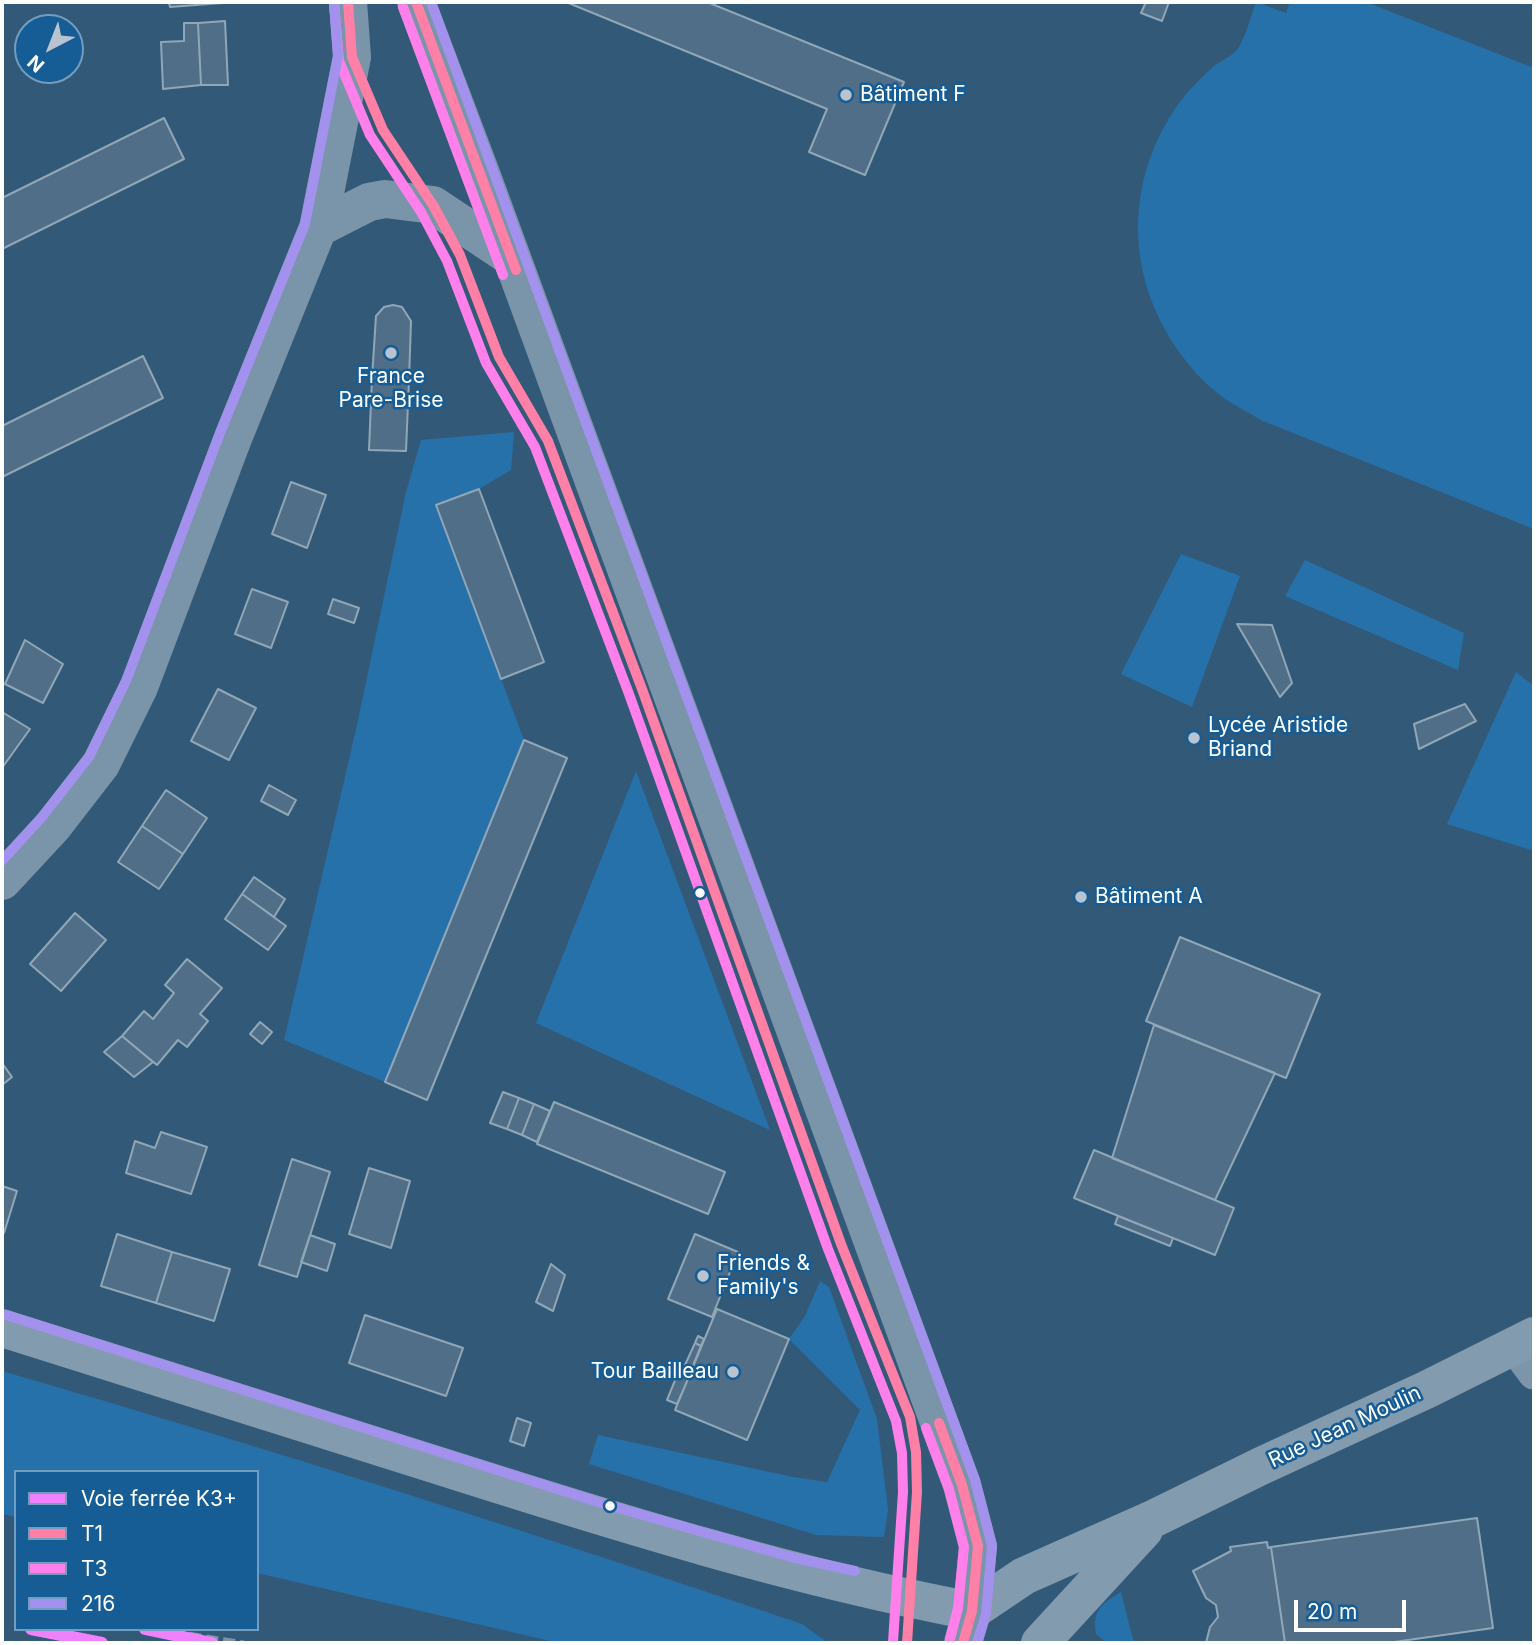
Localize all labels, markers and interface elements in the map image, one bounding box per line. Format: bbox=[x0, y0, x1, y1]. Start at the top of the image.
north arrow bbox=[14, 14, 84, 84]
text: N bbox=[23, 50, 49, 77]
place label: Bâtiment F bbox=[860, 82, 966, 108]
marker: Bâtiment F bbox=[838, 87, 854, 103]
marker: France Pare-Brise bbox=[383, 345, 399, 361]
place label: France Pare-Brise bbox=[338, 364, 444, 414]
place label: Lycée Aristide Briand bbox=[1208, 713, 1348, 763]
marker: Lycée Aristide Briand bbox=[1186, 730, 1202, 746]
place label: Bâtiment A bbox=[1095, 884, 1203, 910]
unlabelled marker bbox=[693, 886, 707, 900]
marker: Bâtiment A bbox=[1073, 889, 1089, 905]
place label: Friends & Family's bbox=[717, 1251, 810, 1301]
marker: Friends & Family's bbox=[695, 1268, 711, 1284]
place label: Tour Bailleau bbox=[591, 1359, 719, 1385]
marker: Tour Bailleau bbox=[725, 1364, 741, 1380]
street label: Rue Jean Moulin bbox=[1265, 1381, 1425, 1473]
legend bbox=[14, 1470, 259, 1631]
text: Voie ferrée K3+ bbox=[81, 1486, 237, 1511]
unlabelled marker bbox=[603, 1499, 617, 1513]
text: T1 bbox=[81, 1521, 103, 1546]
text: T3 bbox=[81, 1556, 108, 1581]
scale bar bbox=[1298, 1586, 1410, 1630]
text: 216 bbox=[81, 1591, 115, 1616]
text: 20 m bbox=[1307, 1599, 1357, 1624]

